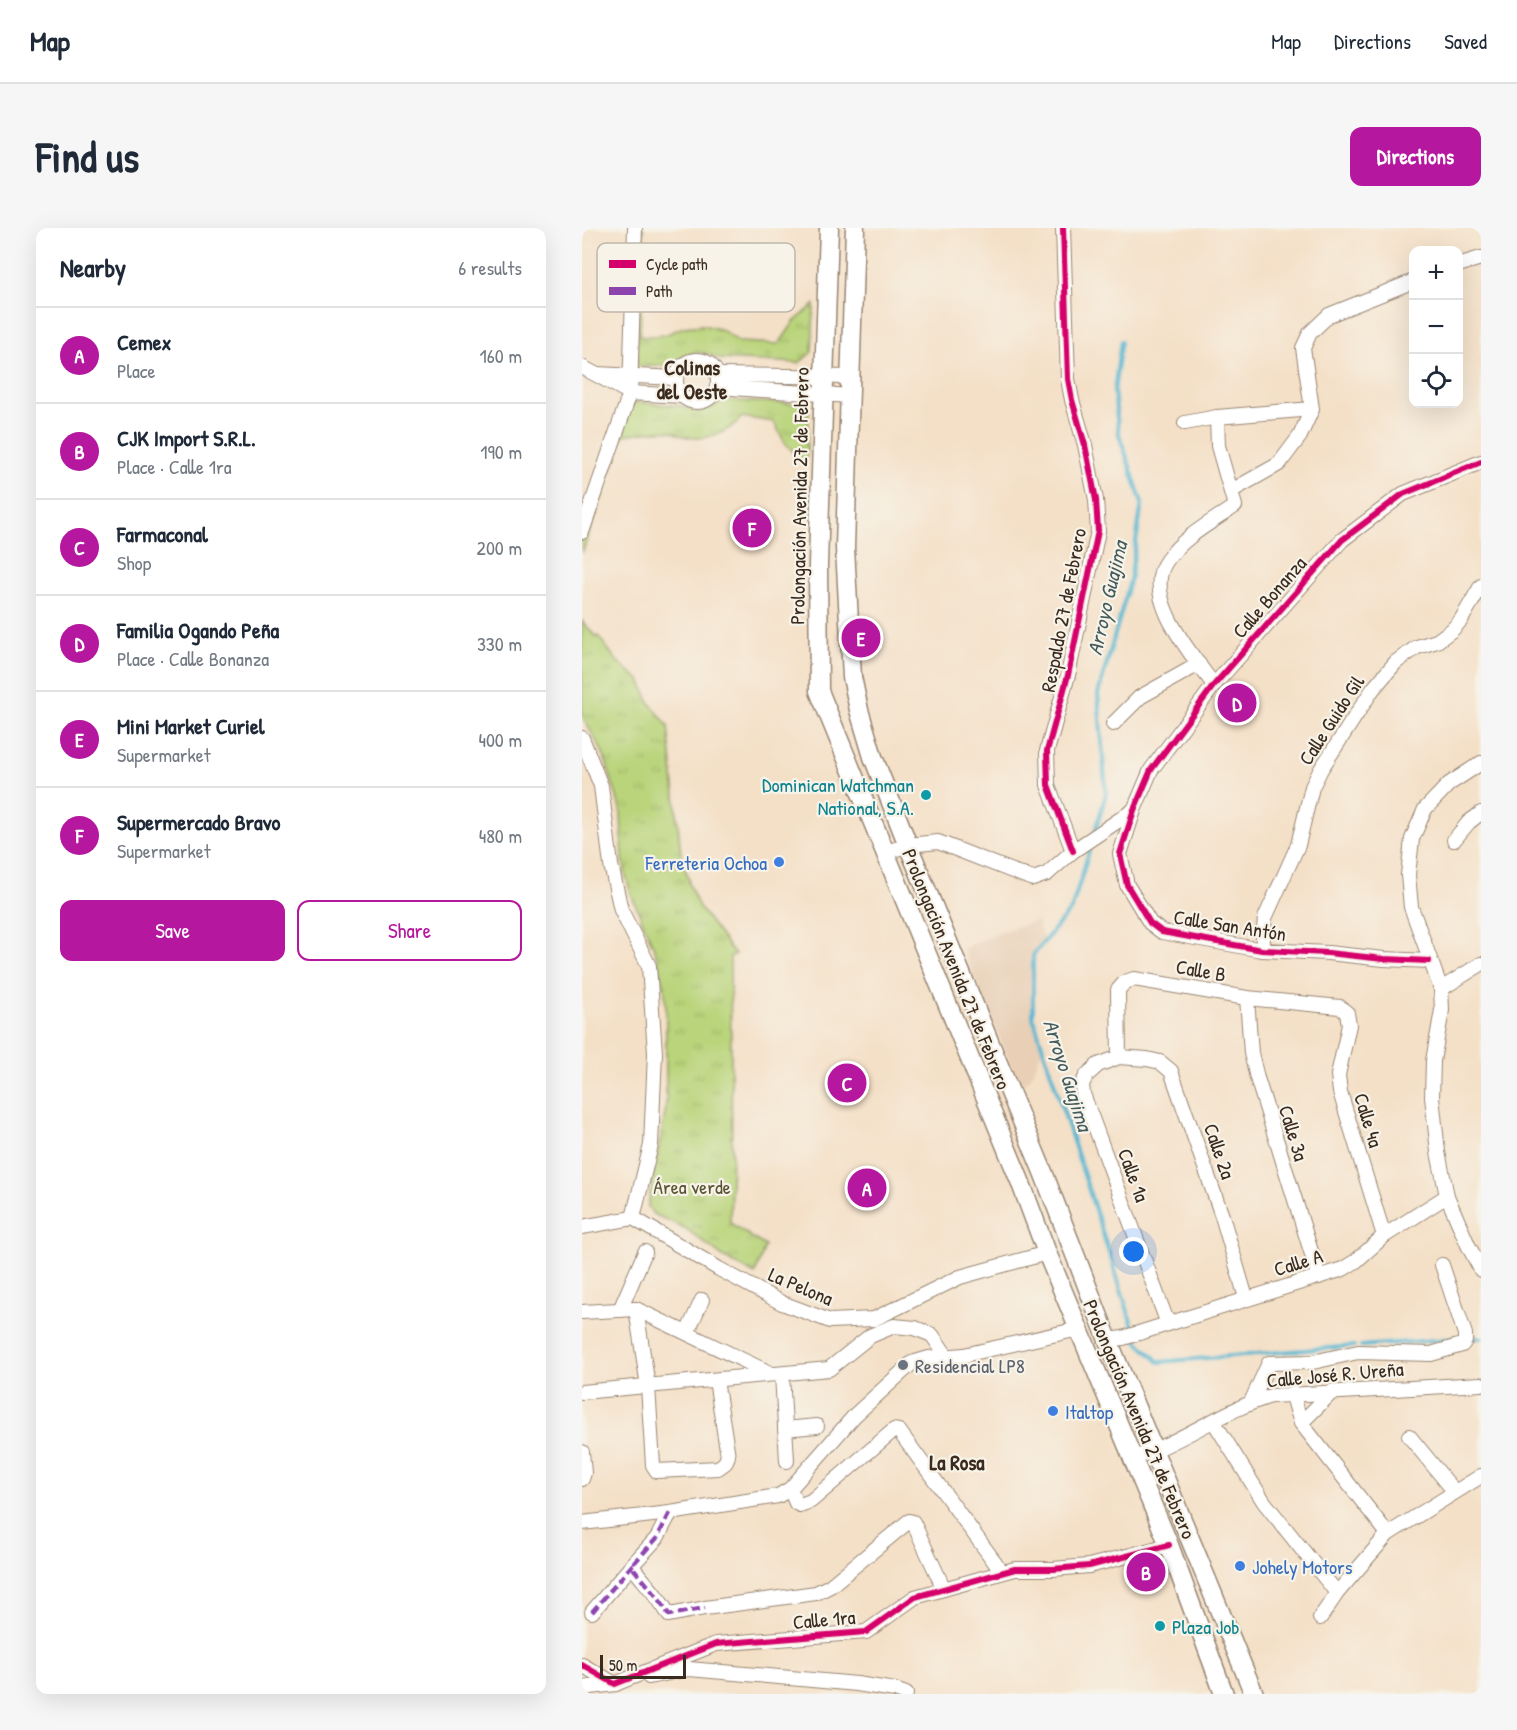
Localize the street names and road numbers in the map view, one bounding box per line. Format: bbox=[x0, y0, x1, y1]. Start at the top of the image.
street label: Prolongación Avenida 27 de Febrero bbox=[783, 367, 815, 625]
street label: Respaldo 27 de Febrero bbox=[1034, 526, 1092, 694]
street label: Calle Bonanza bbox=[1226, 550, 1312, 644]
street label: Calle Guido Gil bbox=[1292, 669, 1370, 770]
street label: Prolongación Avenida 27 de Febrero bbox=[896, 845, 1018, 1093]
street label: Calle San Antón bbox=[1172, 903, 1288, 947]
street label: Calle B bbox=[1174, 952, 1228, 988]
street label: Calle 4a bbox=[1348, 1090, 1390, 1151]
street label: Calle 3a bbox=[1273, 1102, 1315, 1164]
street label: Calle 2a bbox=[1198, 1120, 1242, 1183]
street label: Calle 1a bbox=[1112, 1144, 1156, 1206]
street label: Calle A bbox=[1270, 1242, 1326, 1282]
street label: La Pelona bbox=[765, 1260, 838, 1312]
street label: Prolongación Avenida 27 de Febrero bbox=[1077, 1295, 1203, 1543]
street label: Calle José R. Ureña bbox=[1265, 1355, 1405, 1393]
street label: Calle 1ra bbox=[792, 1603, 857, 1635]

